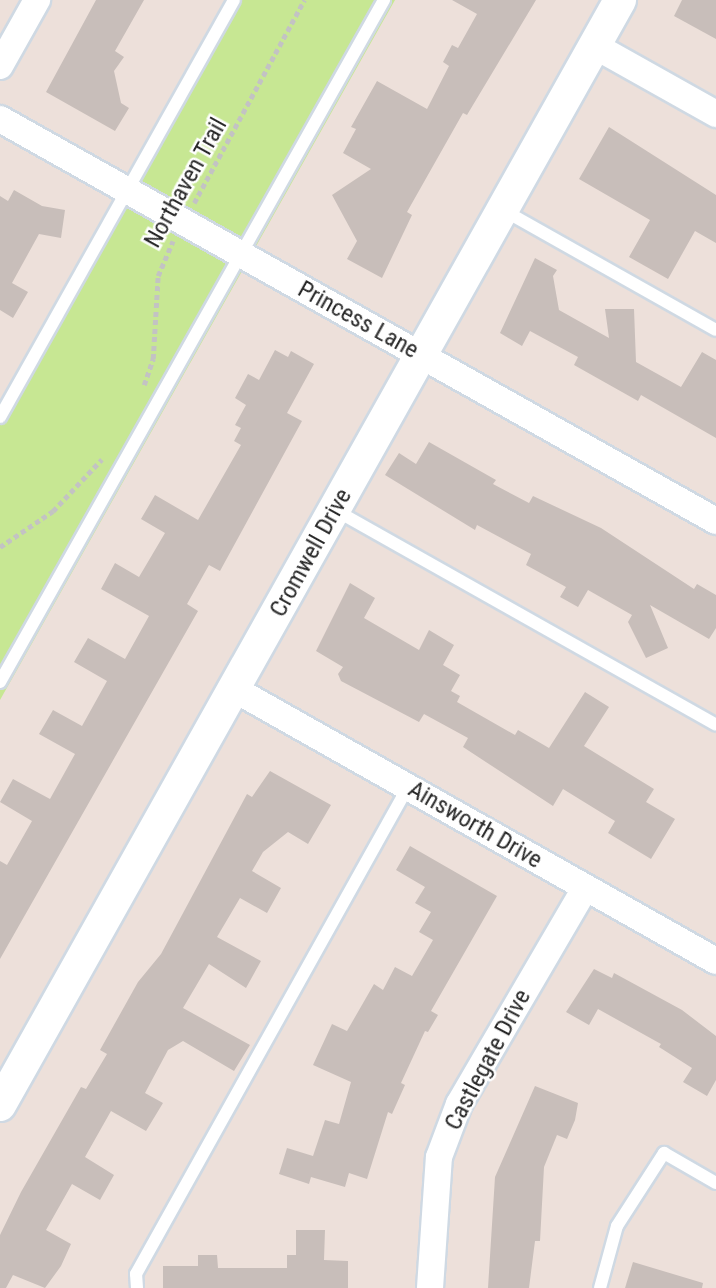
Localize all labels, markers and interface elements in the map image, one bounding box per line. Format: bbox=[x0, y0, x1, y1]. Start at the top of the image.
street label: Northaven Trail bbox=[138, 113, 234, 253]
street label: Princess Lane bbox=[293, 275, 423, 365]
street label: Cromwell Drive bbox=[264, 484, 358, 622]
street label: Ainsworth Drive bbox=[403, 775, 547, 875]
street label: Castlegate Drive bbox=[439, 985, 537, 1135]

